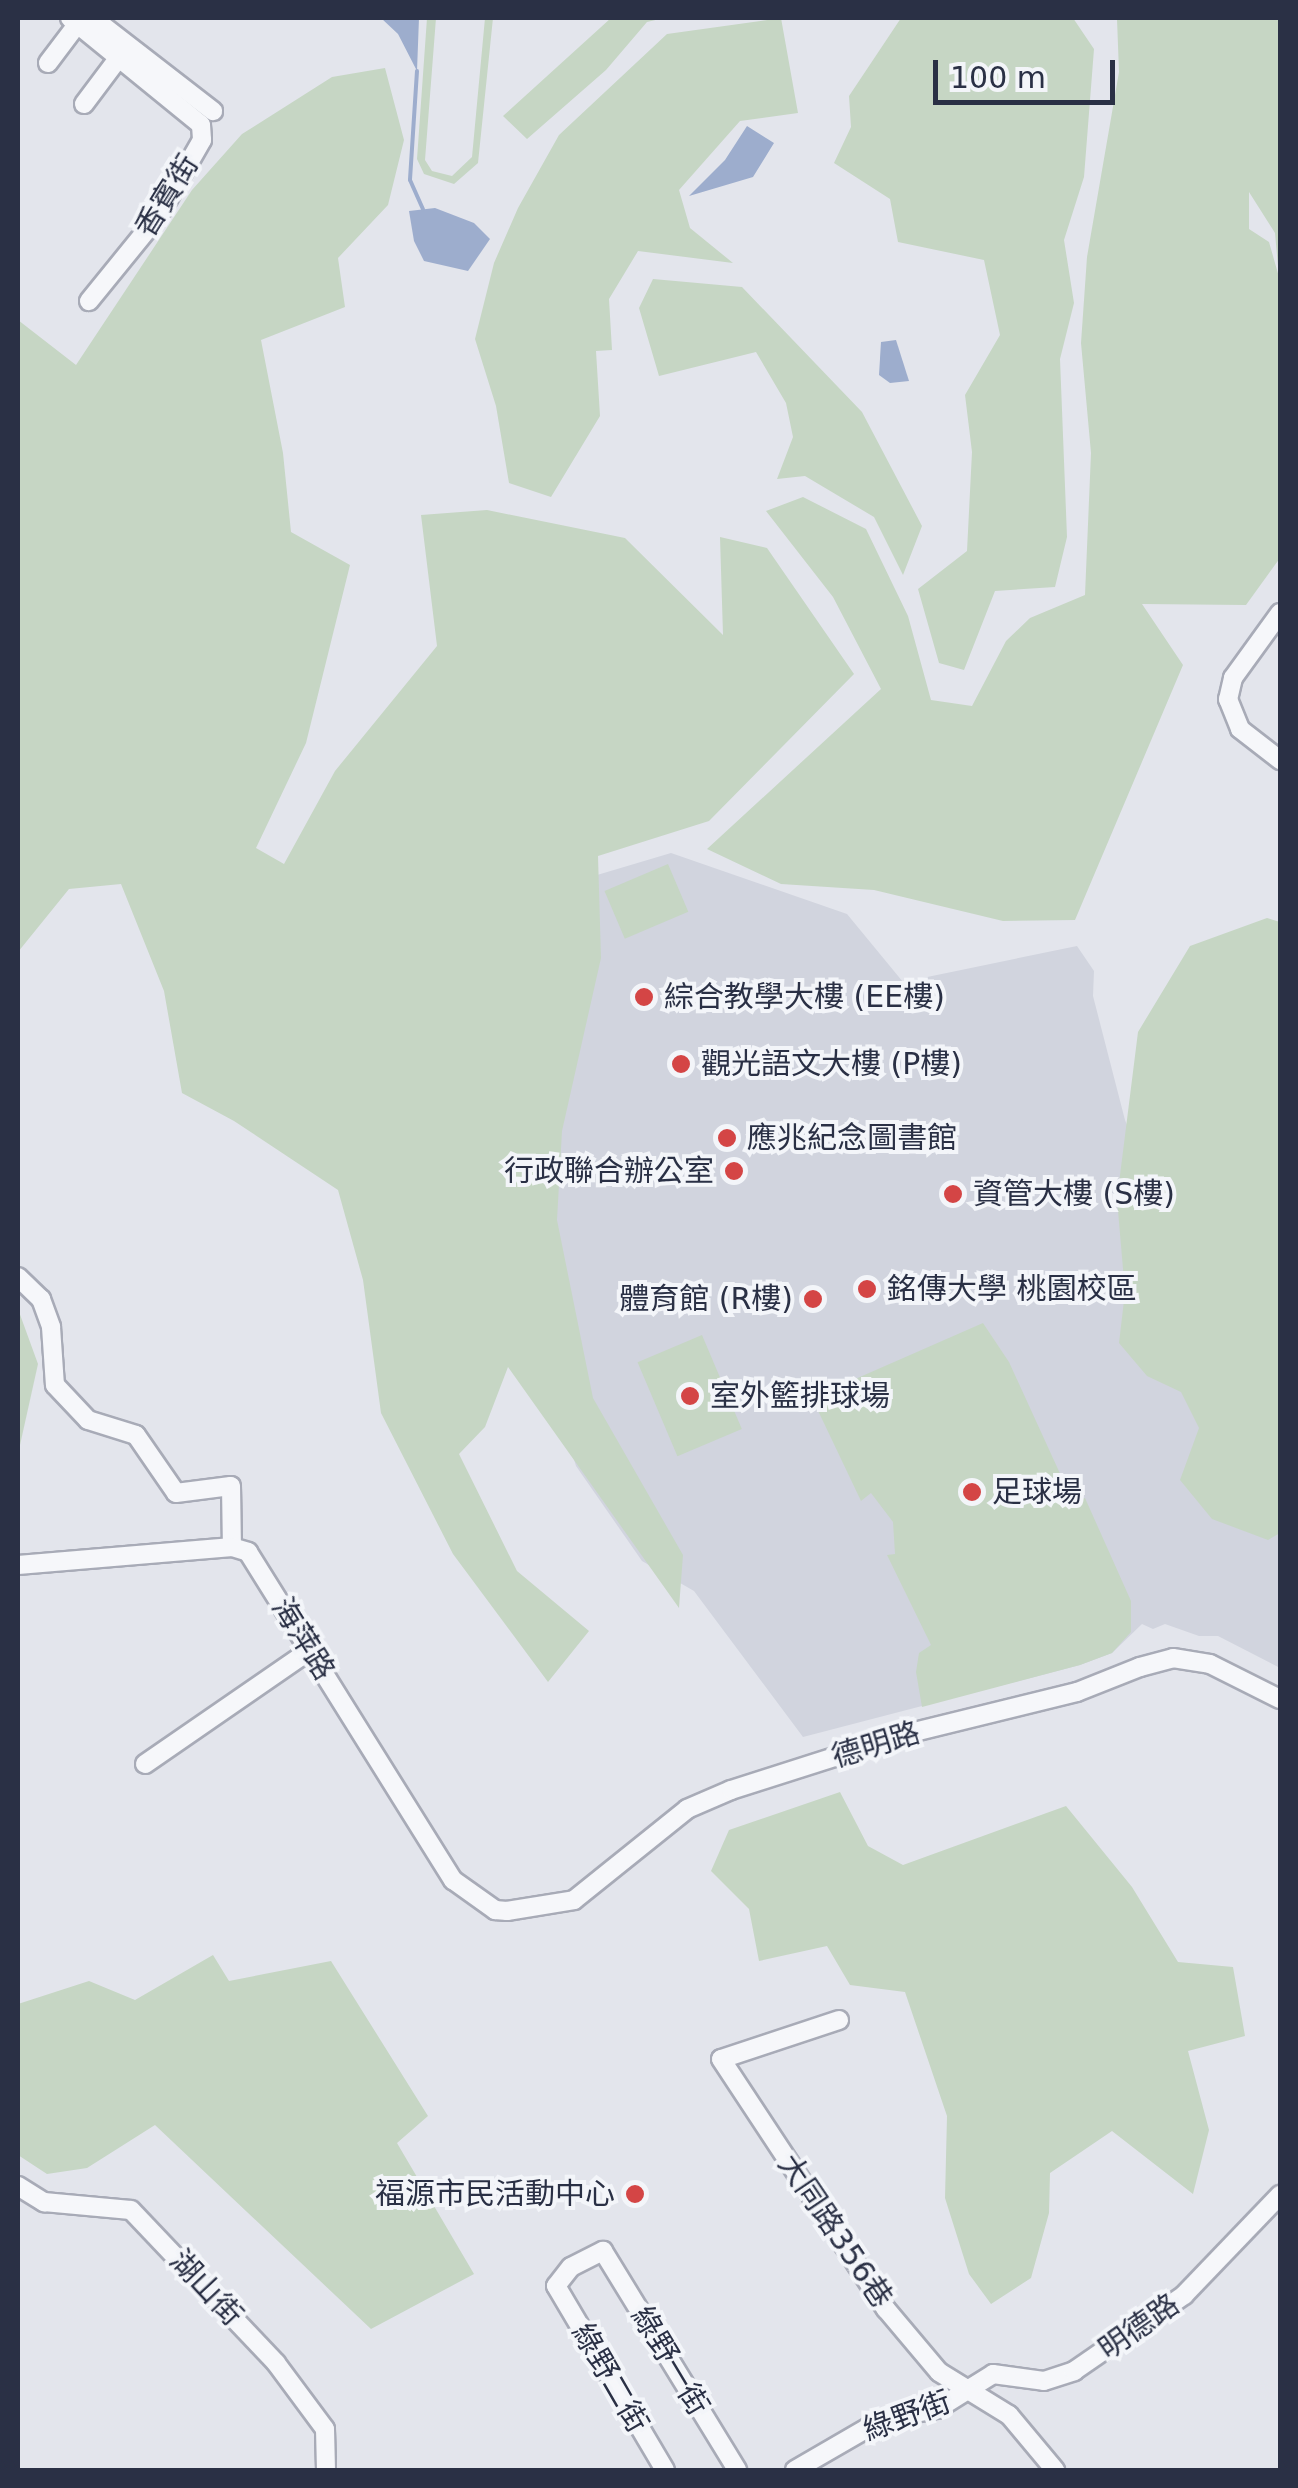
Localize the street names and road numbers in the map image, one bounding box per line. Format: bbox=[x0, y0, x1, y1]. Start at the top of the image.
street label: 香賓街 bbox=[128, 148, 206, 244]
street label: 海萍路 bbox=[264, 1591, 342, 1687]
street label: 德明路 bbox=[828, 1715, 924, 1775]
street label: 大同路356巷 bbox=[771, 2147, 899, 2315]
street label: 湖山街 bbox=[162, 2243, 250, 2333]
street label: 明德路 bbox=[1092, 2286, 1186, 2368]
street label: 綠野一街 bbox=[624, 2300, 716, 2422]
street label: 綠野二街 bbox=[564, 2317, 656, 2439]
street label: 綠野街 bbox=[859, 2384, 955, 2448]

